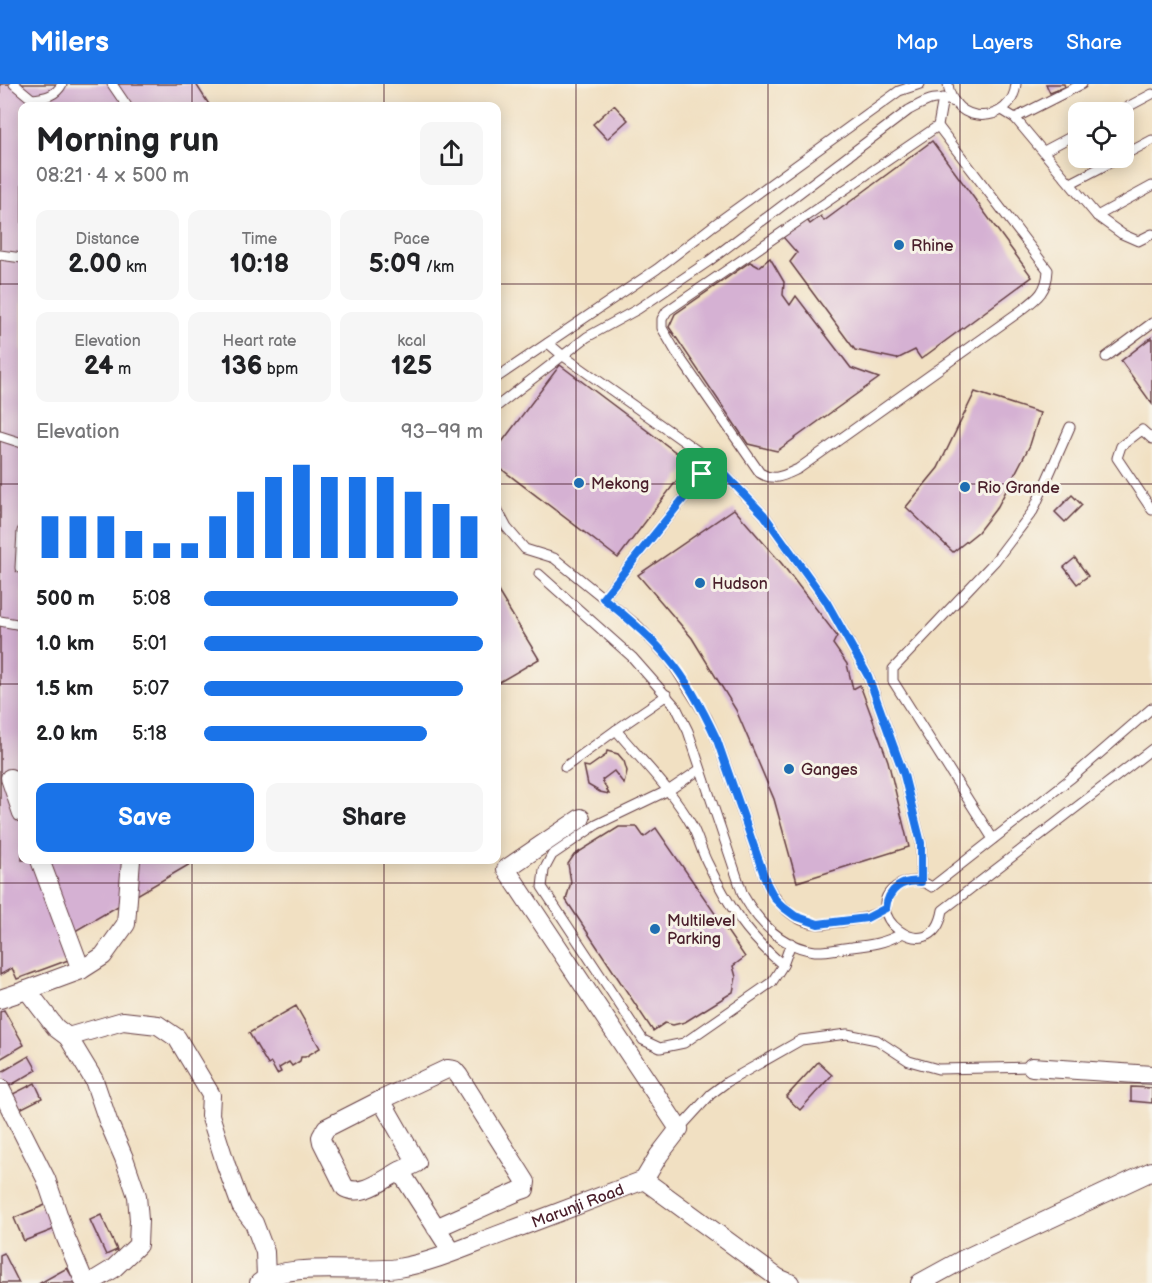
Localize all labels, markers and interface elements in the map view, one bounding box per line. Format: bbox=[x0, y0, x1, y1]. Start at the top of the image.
text: Milers bbox=[30, 26, 109, 59]
text: Map bbox=[896, 30, 938, 55]
text: Layers bbox=[971, 30, 1033, 55]
text: Share bbox=[1066, 30, 1122, 55]
map controls bbox=[1068, 102, 1134, 168]
button: locate bbox=[1068, 102, 1134, 168]
text: Morning run bbox=[36, 121, 219, 161]
button: share bbox=[420, 122, 483, 185]
text: 08:21 · 4 × 500 m bbox=[36, 164, 189, 188]
text: Distance bbox=[76, 230, 139, 249]
text: Time bbox=[242, 230, 277, 249]
text: Pace bbox=[393, 230, 430, 249]
place label: Rhine bbox=[911, 237, 954, 256]
marker: Rhine bbox=[892, 238, 906, 252]
text: 2.00 bbox=[68, 249, 122, 280]
text: 10:18 bbox=[230, 249, 289, 280]
text: 5:09 bbox=[369, 249, 422, 280]
text: km bbox=[122, 258, 147, 277]
text: /km bbox=[422, 258, 454, 277]
text: Elevation bbox=[74, 332, 141, 351]
text: Heart rate bbox=[223, 332, 296, 351]
text: kcal bbox=[397, 332, 426, 351]
text: 24 bbox=[84, 351, 114, 382]
text: 136 bbox=[221, 351, 263, 382]
text: 125 bbox=[391, 351, 432, 382]
text: m bbox=[114, 360, 131, 379]
text: bpm bbox=[263, 360, 298, 379]
text: Elevation bbox=[36, 420, 119, 444]
text: 93–99 m bbox=[401, 420, 483, 444]
pin bbox=[676, 448, 727, 499]
icon: arrive bbox=[685, 457, 718, 490]
place label: Mekong bbox=[591, 475, 649, 494]
marker: Mekong bbox=[572, 476, 586, 490]
place label: Rio Grande bbox=[977, 479, 1060, 498]
marker: Rio Grande bbox=[958, 480, 972, 494]
place label: Hudson bbox=[712, 575, 768, 594]
marker: Hudson bbox=[693, 576, 707, 590]
text: 500 m bbox=[36, 587, 95, 611]
text: 5:08 bbox=[132, 587, 171, 611]
text: 1.0 km bbox=[36, 632, 94, 656]
text: 5:01 bbox=[132, 632, 167, 656]
text: 1.5 km bbox=[36, 677, 93, 701]
text: 5:07 bbox=[132, 677, 169, 701]
text: 2.0 km bbox=[36, 722, 98, 746]
text: 5:18 bbox=[132, 722, 167, 746]
place label: Ganges bbox=[801, 761, 858, 780]
marker: Ganges bbox=[782, 762, 796, 776]
button: Save bbox=[36, 783, 254, 852]
button: Share bbox=[266, 783, 483, 852]
place label: Multilevel Parking bbox=[667, 912, 735, 949]
marker: Multilevel Parking bbox=[648, 922, 662, 936]
street label: Marunji Road bbox=[529, 1180, 627, 1233]

